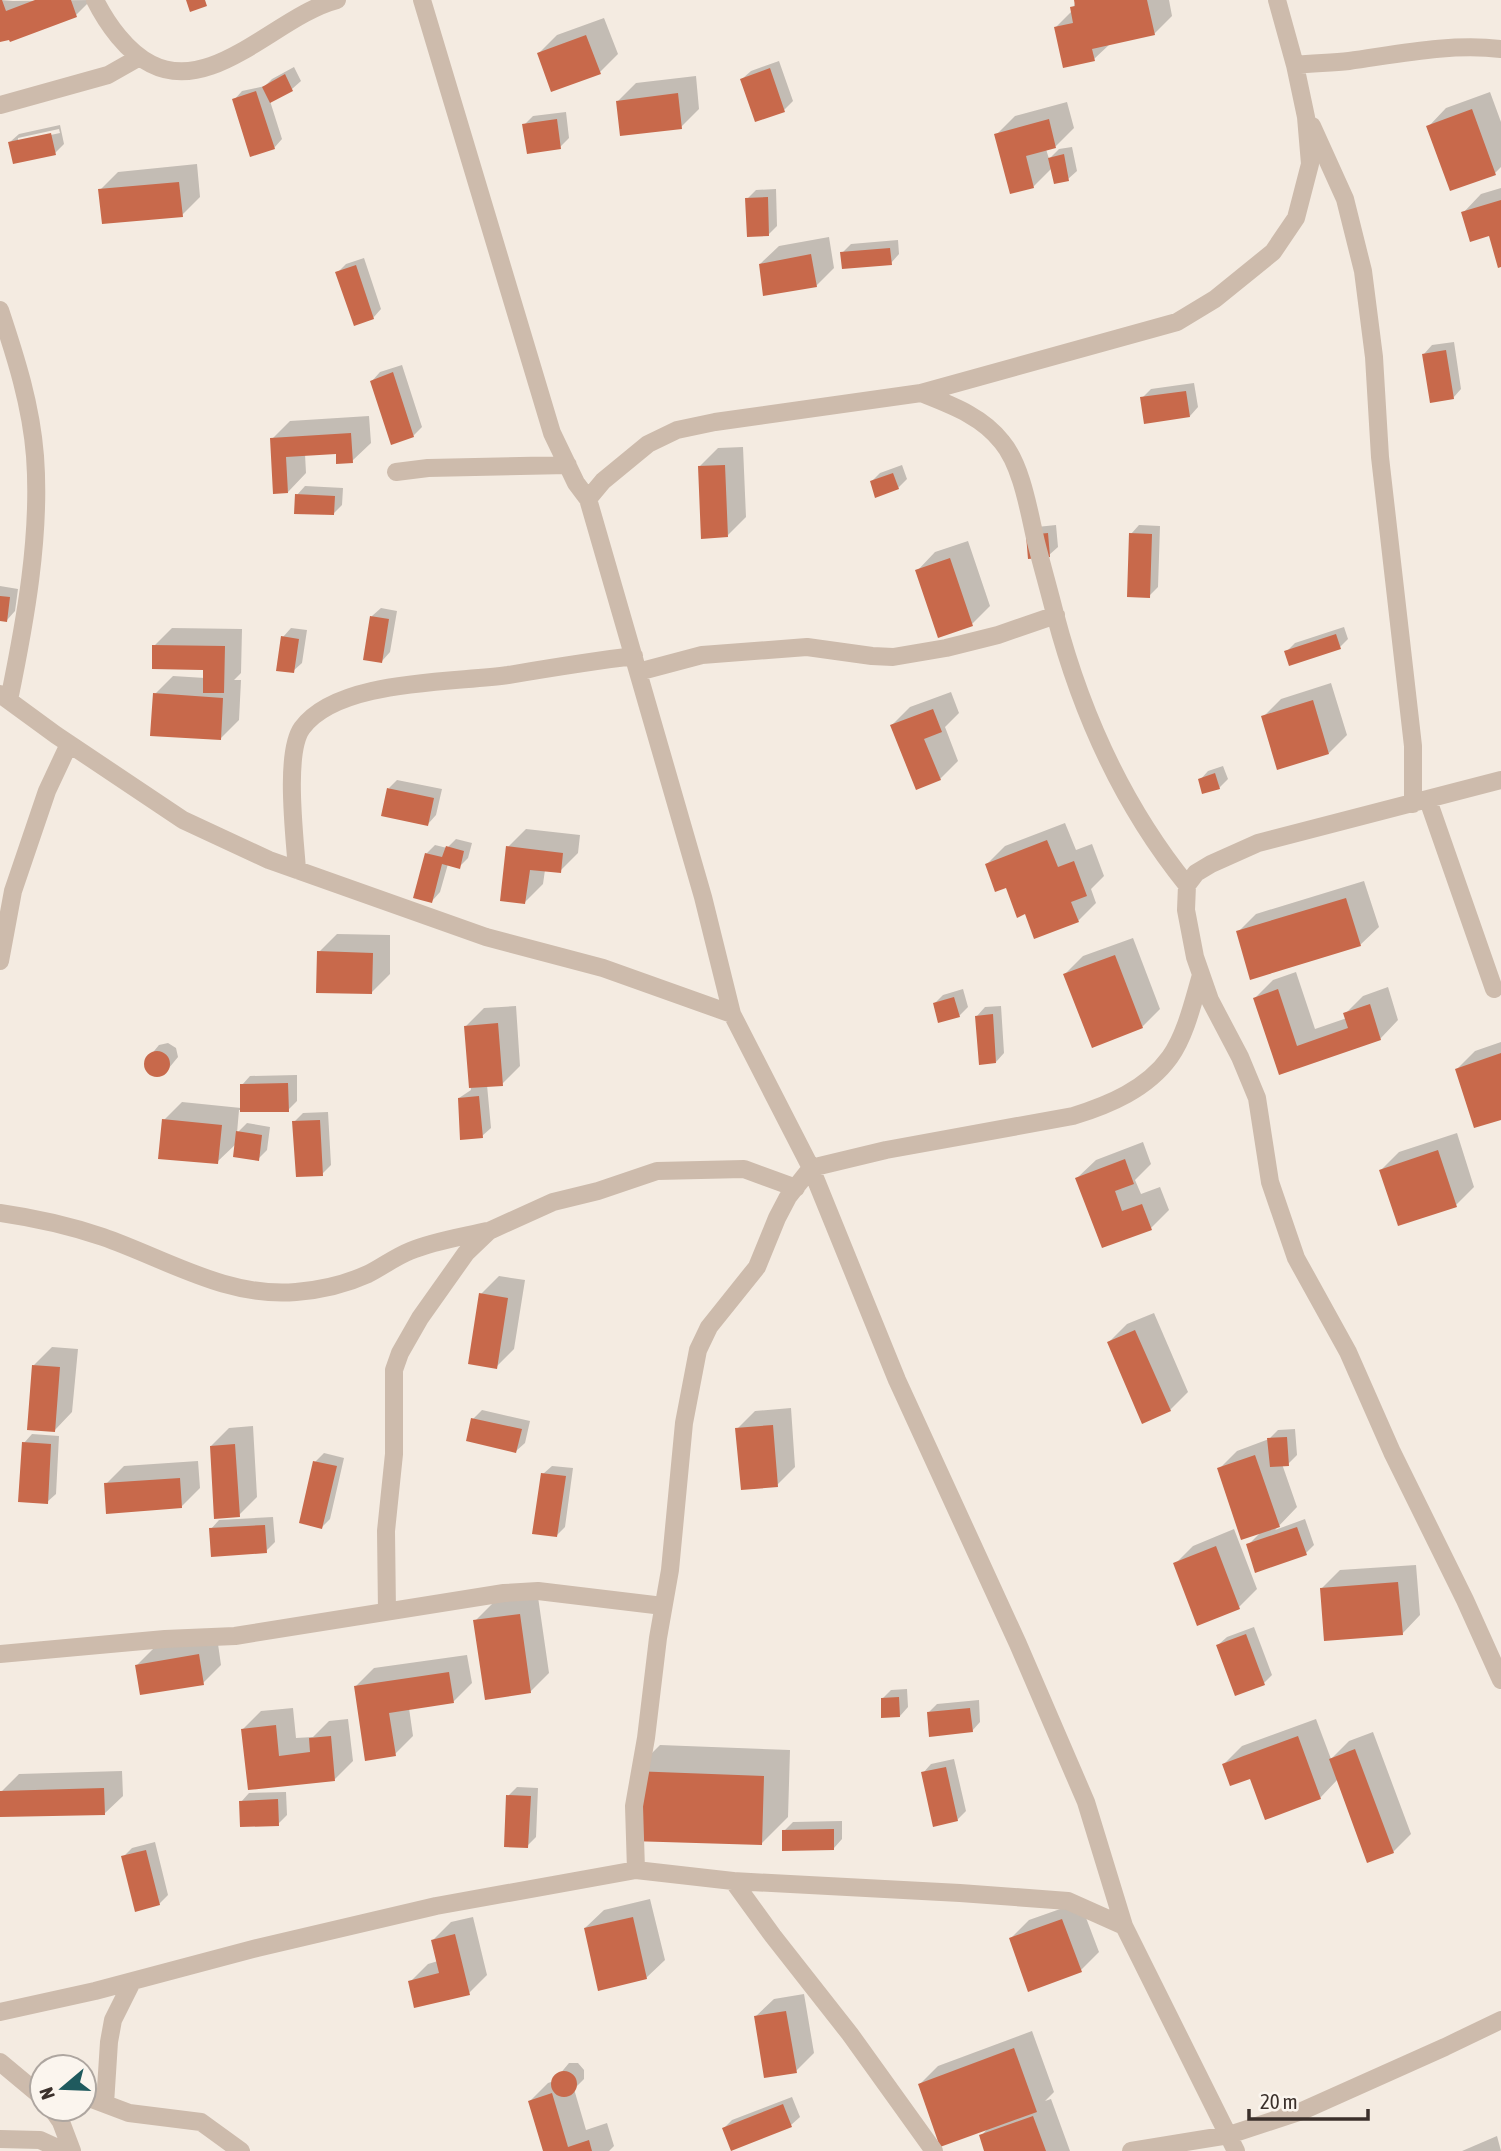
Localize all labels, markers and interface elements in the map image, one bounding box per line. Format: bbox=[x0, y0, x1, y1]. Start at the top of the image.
north arrow bbox=[28, 2053, 98, 2123]
scale bar bbox=[1249, 2078, 1368, 2122]
text: N bbox=[35, 2085, 59, 2102]
text: 20 m bbox=[1260, 2089, 1298, 2113]

